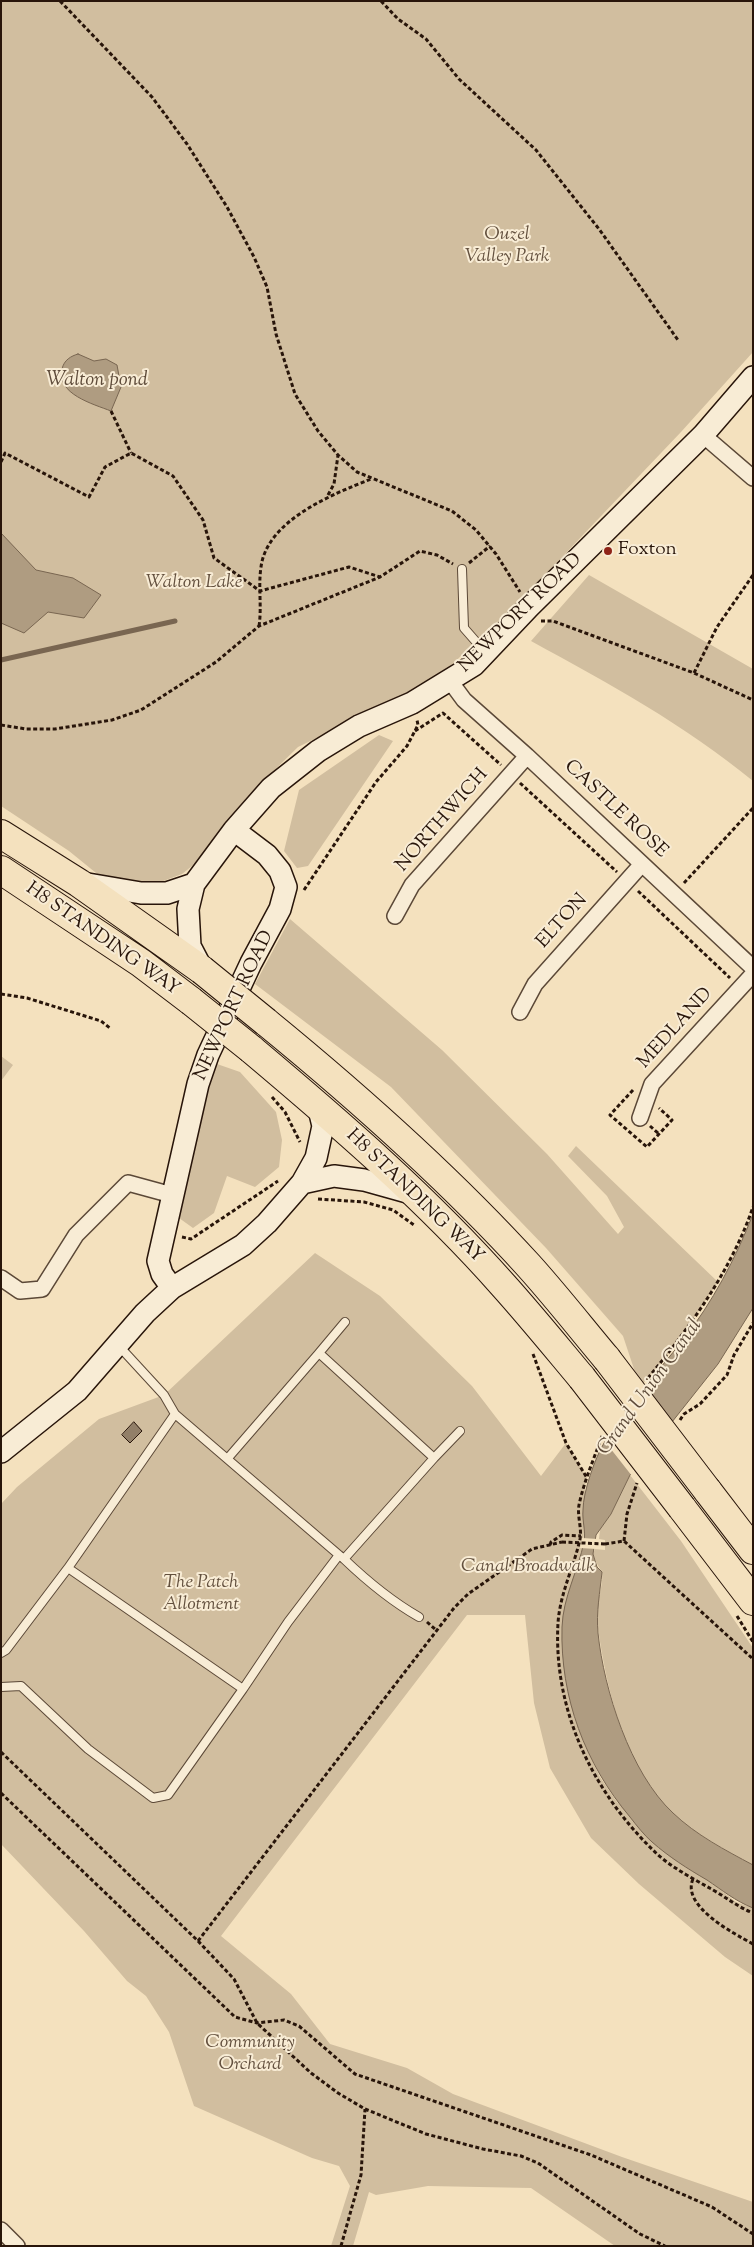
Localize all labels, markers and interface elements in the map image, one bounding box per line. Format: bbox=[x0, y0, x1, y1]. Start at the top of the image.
park label: Ouzel Valley Park bbox=[465, 225, 549, 269]
water label: Walton pond bbox=[46, 370, 148, 394]
place label: Foxton bbox=[618, 540, 677, 562]
marker: Foxton bbox=[602, 545, 614, 557]
street label: NEWPORT ROAD bbox=[455, 549, 587, 679]
park label: Walton Lake bbox=[146, 573, 242, 595]
street label: CASTLE ROSE bbox=[558, 756, 672, 864]
street label: NORTHWICH bbox=[392, 765, 494, 877]
street label: H8 STANDING WAY bbox=[21, 878, 183, 1002]
street label: ELTON bbox=[533, 890, 593, 954]
street label: NEWPORT ROAD bbox=[190, 927, 280, 1085]
street label: MEDLAND bbox=[634, 984, 718, 1074]
street label: H8 STANDING WAY bbox=[340, 1125, 488, 1269]
water label: Grand Union Canal bbox=[594, 1315, 708, 1461]
park label: Canal Broadwalk bbox=[461, 1557, 595, 1579]
park label: The Patch Allotment bbox=[163, 1573, 239, 1617]
park label: Community Orchard bbox=[205, 2033, 295, 2077]

